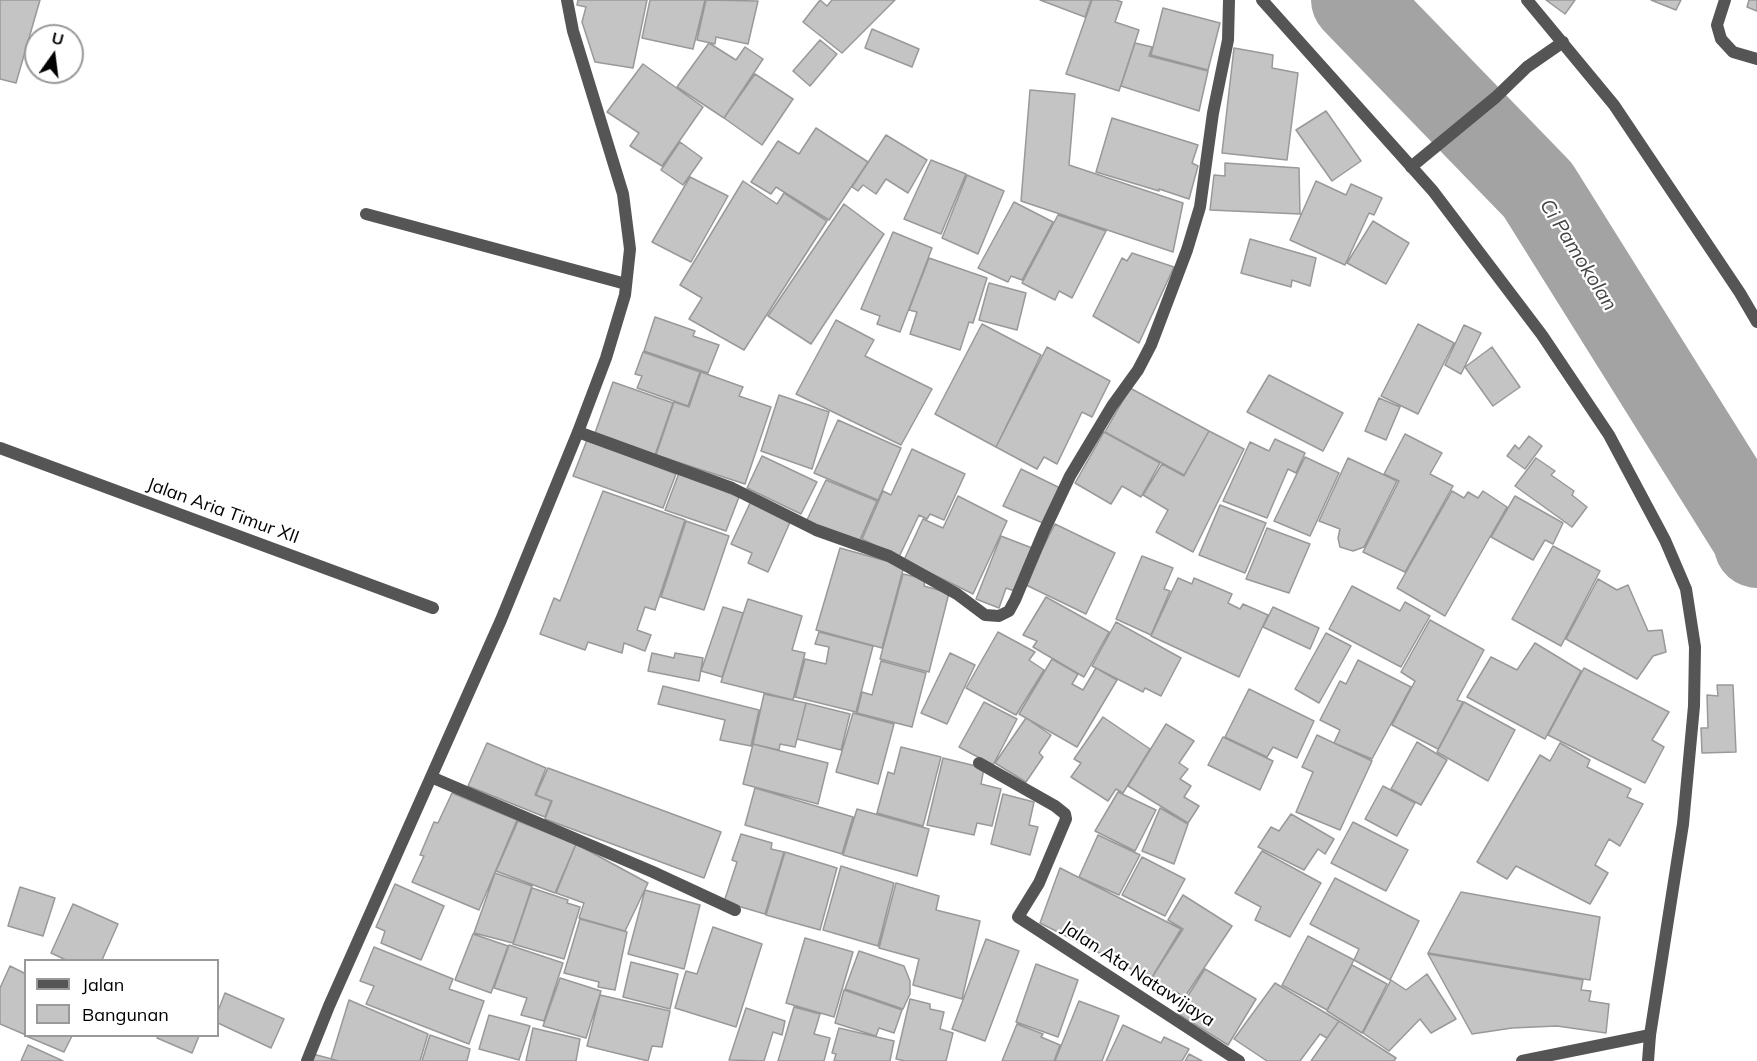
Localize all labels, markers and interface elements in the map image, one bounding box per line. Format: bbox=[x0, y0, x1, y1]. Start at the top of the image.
north arrow bbox=[24, 24, 84, 84]
text: U bbox=[50, 27, 66, 50]
water label: Ci Pamokolan bbox=[1534, 195, 1622, 315]
street label: Jalan Aria Timur XII bbox=[144, 473, 302, 549]
street label: Jalan Ata Natawijaya bbox=[1057, 916, 1219, 1032]
legend bbox=[24, 959, 219, 1037]
text: Jalan bbox=[82, 973, 124, 996]
text: Bangunan bbox=[82, 1003, 169, 1026]

